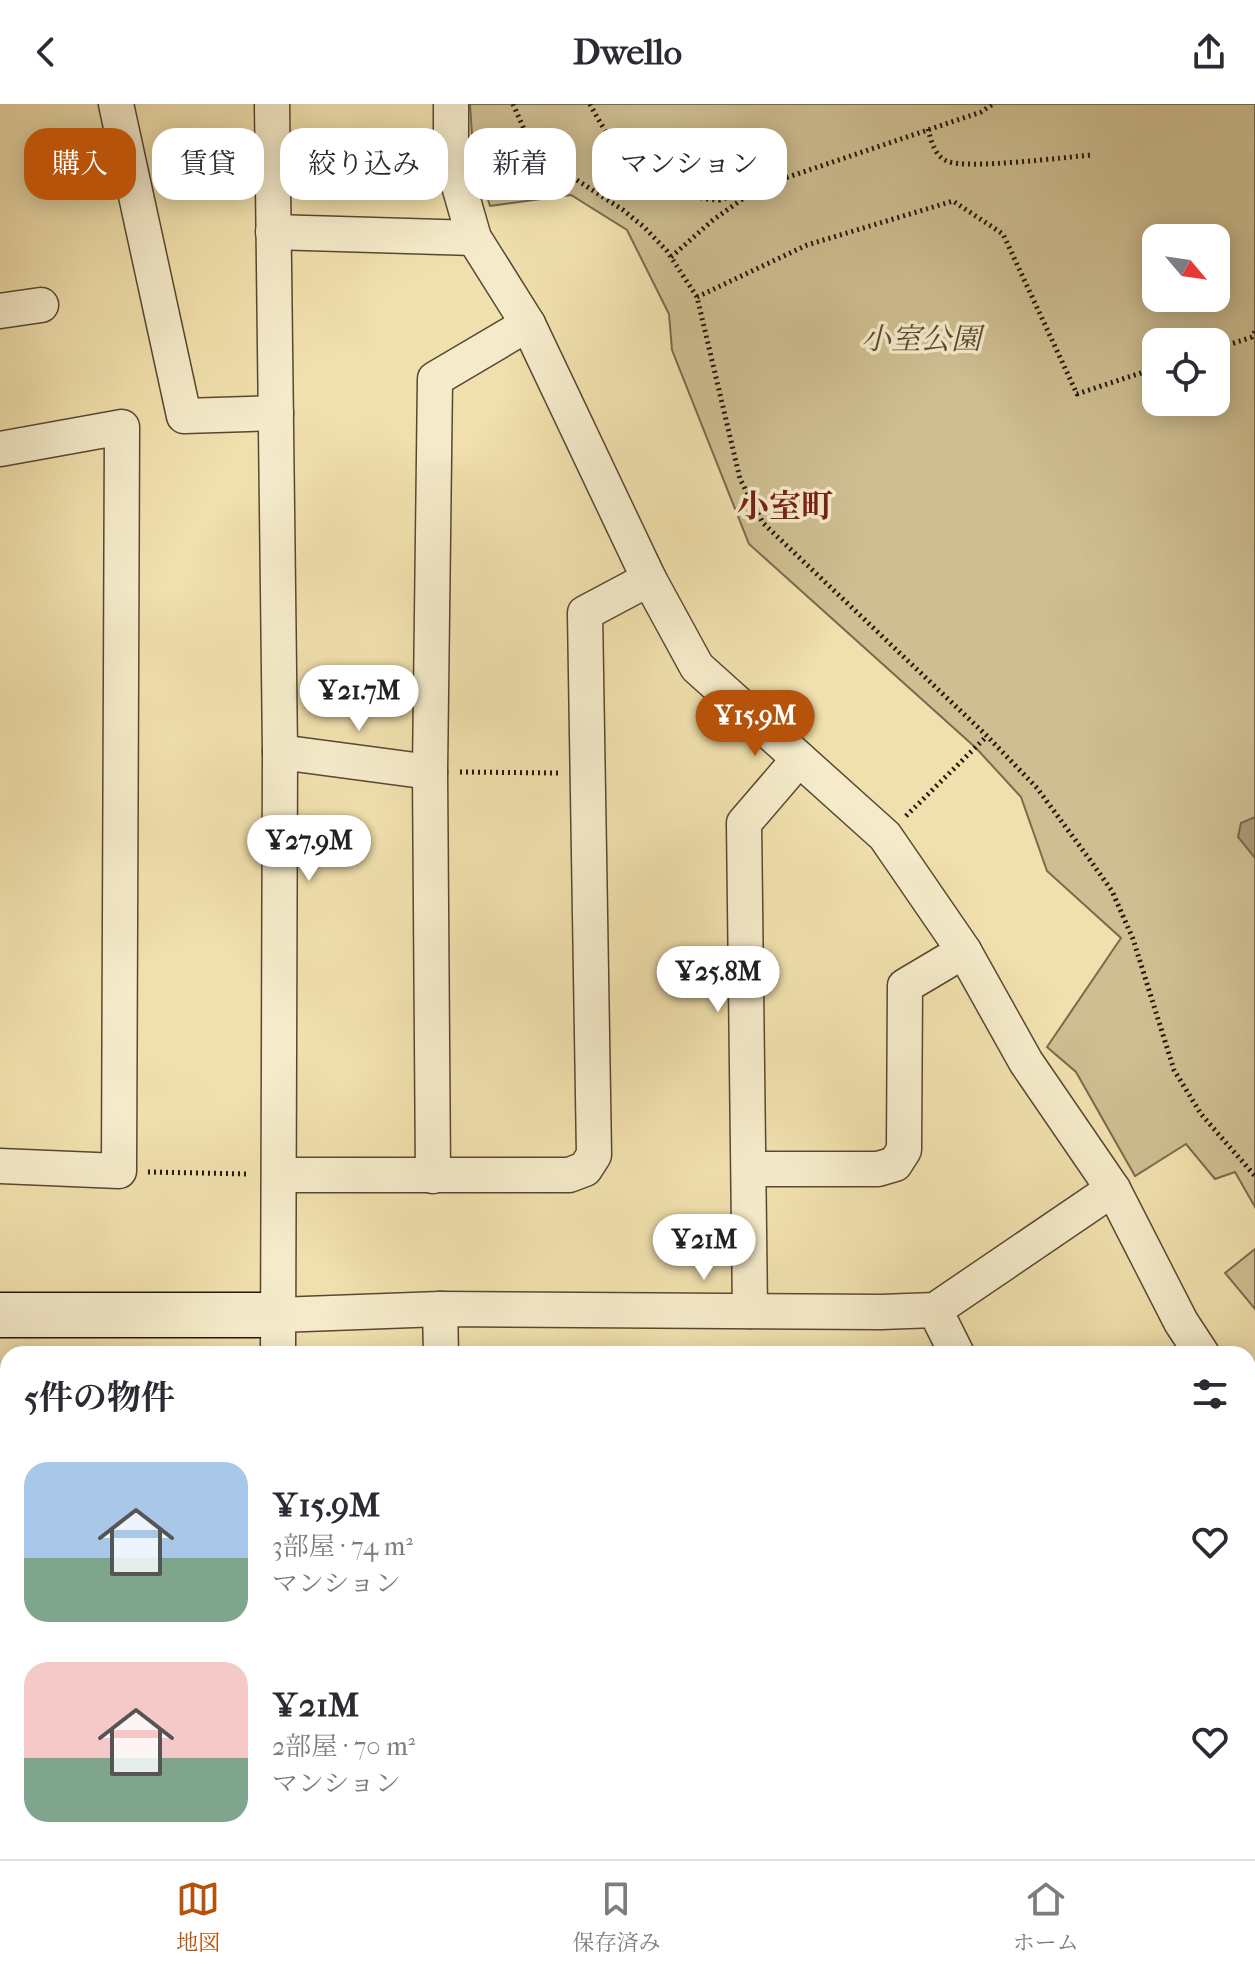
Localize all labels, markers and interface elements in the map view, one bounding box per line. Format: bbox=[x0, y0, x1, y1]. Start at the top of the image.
icon: back bbox=[24, 30, 68, 74]
icon: share bbox=[1187, 30, 1231, 74]
text: Dwello bbox=[573, 31, 682, 73]
chip: 購入 bbox=[24, 128, 136, 200]
chip: 賃貸 bbox=[152, 128, 264, 200]
chip: 絞り込み bbox=[280, 128, 448, 200]
chip: 新着 bbox=[464, 128, 576, 200]
chip: マンション bbox=[592, 128, 787, 200]
north arrow bbox=[1142, 224, 1230, 312]
map controls bbox=[1142, 224, 1230, 416]
park label: 小室公園 bbox=[861, 322, 986, 357]
button: locate bbox=[1142, 328, 1230, 416]
district label: 小室町 bbox=[737, 488, 833, 525]
pin: ¥21.7M bbox=[294, 665, 424, 733]
text: ¥21.7M bbox=[318, 675, 400, 706]
pin: ¥15.9M bbox=[690, 690, 820, 758]
text: ¥15.9M bbox=[714, 700, 796, 731]
pin: ¥27.9M bbox=[244, 815, 374, 883]
text: ¥27.9M bbox=[265, 825, 353, 856]
pin: ¥25.8M bbox=[653, 946, 783, 1014]
text: ¥25.8M bbox=[675, 956, 761, 987]
pin: ¥21M bbox=[657, 1214, 751, 1282]
text: ¥21M bbox=[671, 1224, 737, 1255]
icon: filters bbox=[1188, 1372, 1232, 1416]
text: 5件の物件 bbox=[24, 1378, 175, 1418]
text: ¥15.9M bbox=[272, 1485, 380, 1525]
icon: home bbox=[88, 1494, 184, 1590]
icon: heart bbox=[1188, 1520, 1232, 1564]
text: 3部屋 · 74 m² bbox=[272, 1531, 413, 1562]
text: マンション bbox=[272, 1568, 401, 1599]
text: ¥21M bbox=[272, 1685, 359, 1725]
icon: home bbox=[88, 1694, 184, 1790]
icon: heart bbox=[1188, 1720, 1232, 1764]
text: 2部屋 · 70 m² bbox=[272, 1731, 415, 1762]
text: マンション bbox=[272, 1768, 401, 1799]
tab: 地図 bbox=[176, 1877, 220, 1956]
tab: 保存済み bbox=[572, 1877, 661, 1956]
tab: ホーム bbox=[1013, 1877, 1079, 1956]

